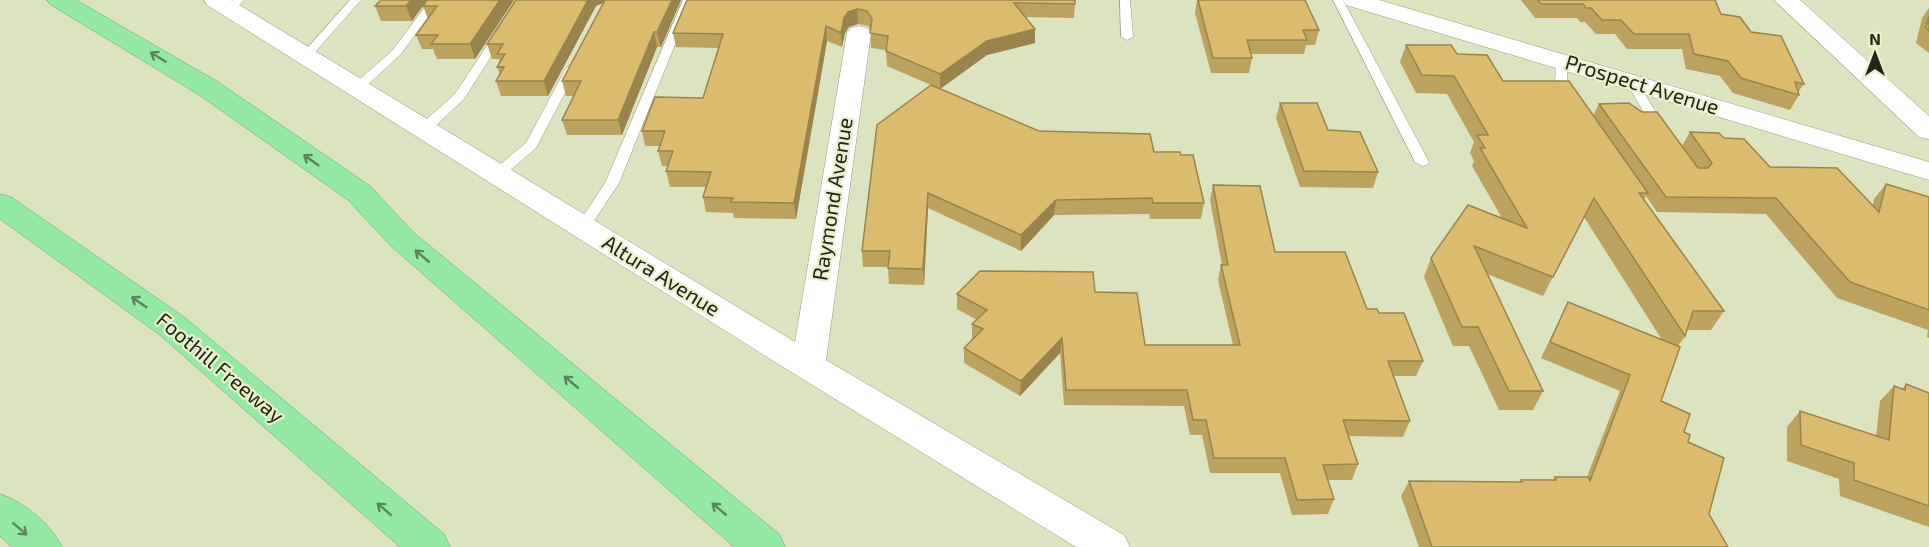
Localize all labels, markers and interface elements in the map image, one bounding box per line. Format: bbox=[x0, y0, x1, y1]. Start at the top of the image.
north arrow bbox=[1845, 24, 1905, 84]
text: N bbox=[1869, 29, 1881, 48]
street label: Prospect Avenue bbox=[1563, 48, 1722, 119]
one-way arrow bbox=[150, 51, 167, 63]
street label: Raymond Avenue bbox=[806, 115, 857, 282]
one-way arrow bbox=[303, 154, 320, 166]
street label: Altura Avenue bbox=[599, 229, 725, 321]
one-way arrow bbox=[415, 249, 430, 263]
one-way arrow bbox=[132, 296, 148, 308]
street label: Foothill Freeway bbox=[152, 306, 290, 427]
one-way arrow bbox=[563, 376, 579, 389]
one-way arrow bbox=[377, 502, 392, 516]
one-way arrow bbox=[712, 502, 727, 516]
one-way arrow bbox=[12, 522, 27, 536]

